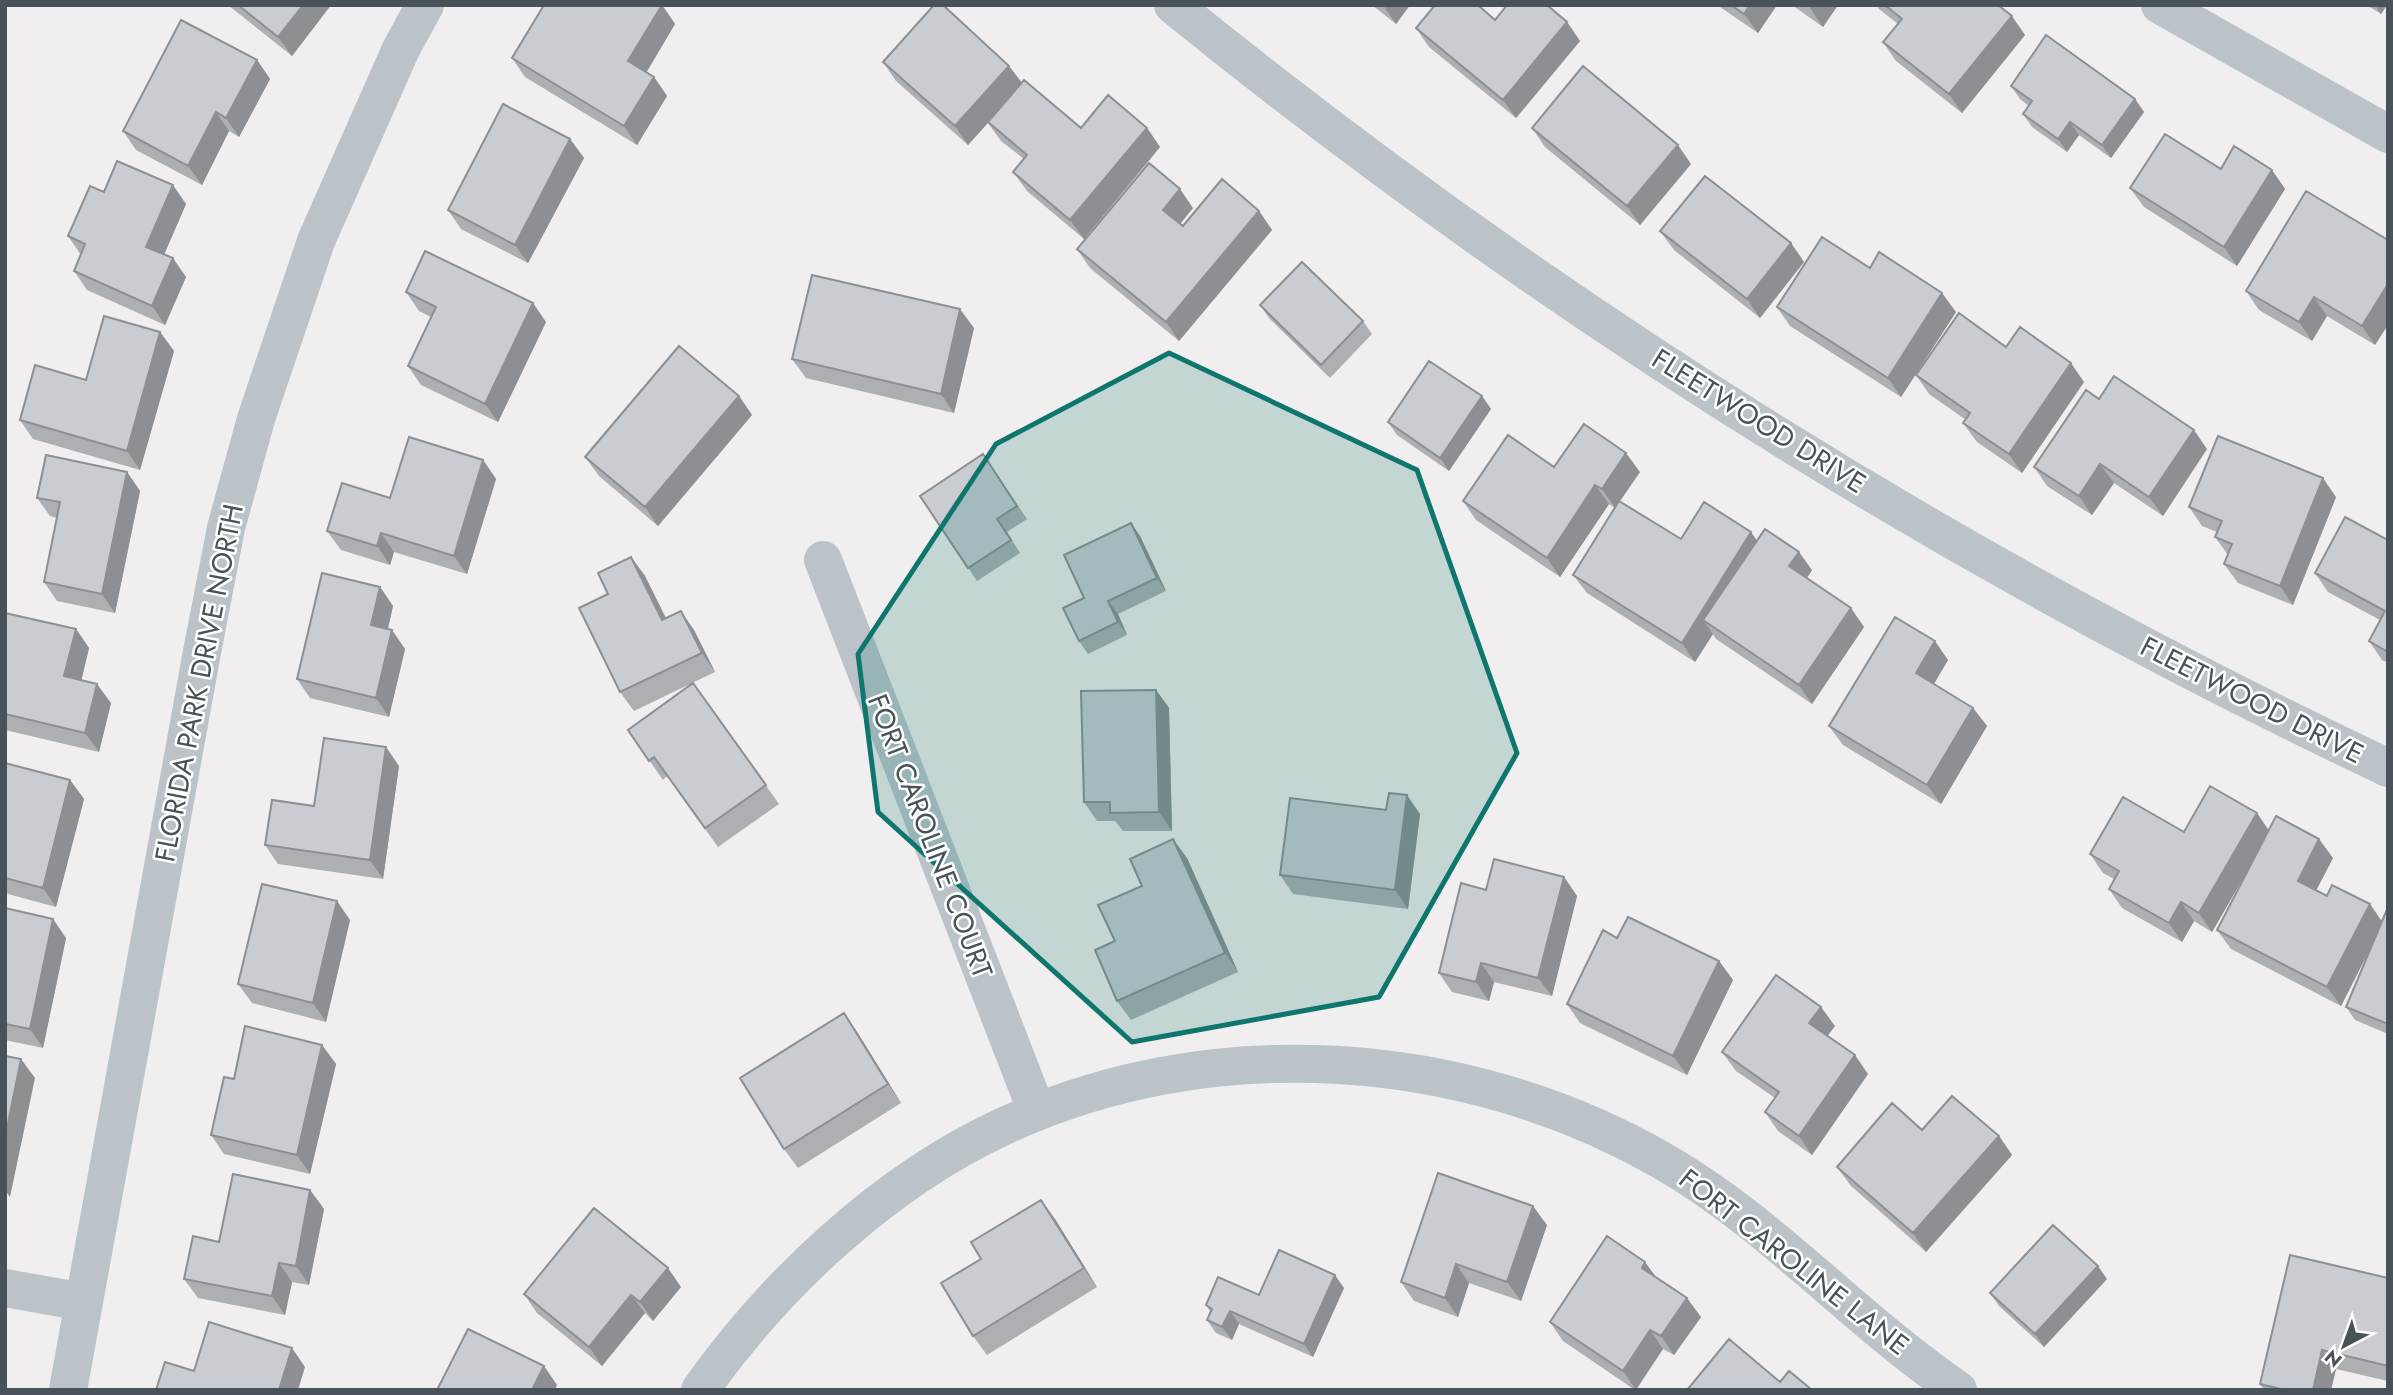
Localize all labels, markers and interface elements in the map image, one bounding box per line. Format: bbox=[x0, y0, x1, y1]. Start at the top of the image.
street label: FLEETWOOD DRIVE bbox=[1644, 339, 1874, 503]
street label: FLORIDA PARK DRIVE NORTH bbox=[144, 501, 254, 865]
street label: FLEETWOOD DRIVE bbox=[2133, 626, 2371, 774]
street label: FORT CAROLINE COURT bbox=[857, 688, 1003, 984]
street label: FORT CAROLINE LANE bbox=[1670, 1159, 1918, 1365]
north arrow bbox=[2309, 1311, 2379, 1381]
text: N bbox=[2319, 1343, 2348, 1374]

